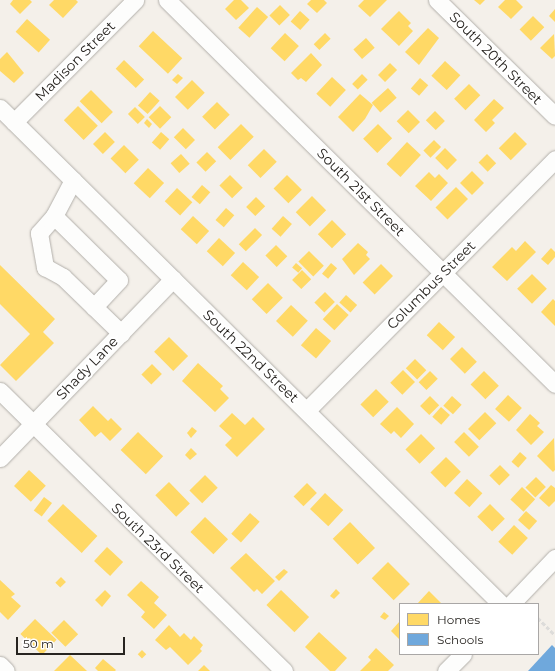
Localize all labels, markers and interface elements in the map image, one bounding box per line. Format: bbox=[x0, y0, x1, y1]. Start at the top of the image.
street label: South 20th Street bbox=[446, 8, 546, 108]
street label: Madison Street bbox=[32, 18, 118, 104]
street label: South 21st Street bbox=[314, 145, 408, 239]
street label: Columbus Street bbox=[383, 237, 479, 333]
street label: South 22nd Street bbox=[200, 306, 302, 406]
street label: Shady Lane bbox=[53, 333, 121, 403]
street label: South 23rd Street bbox=[108, 499, 208, 597]
legend bbox=[399, 603, 539, 655]
text: Homes bbox=[437, 612, 480, 627]
scale bar bbox=[18, 629, 127, 655]
text: Schools bbox=[437, 632, 483, 647]
text: 50 m bbox=[23, 636, 54, 651]

